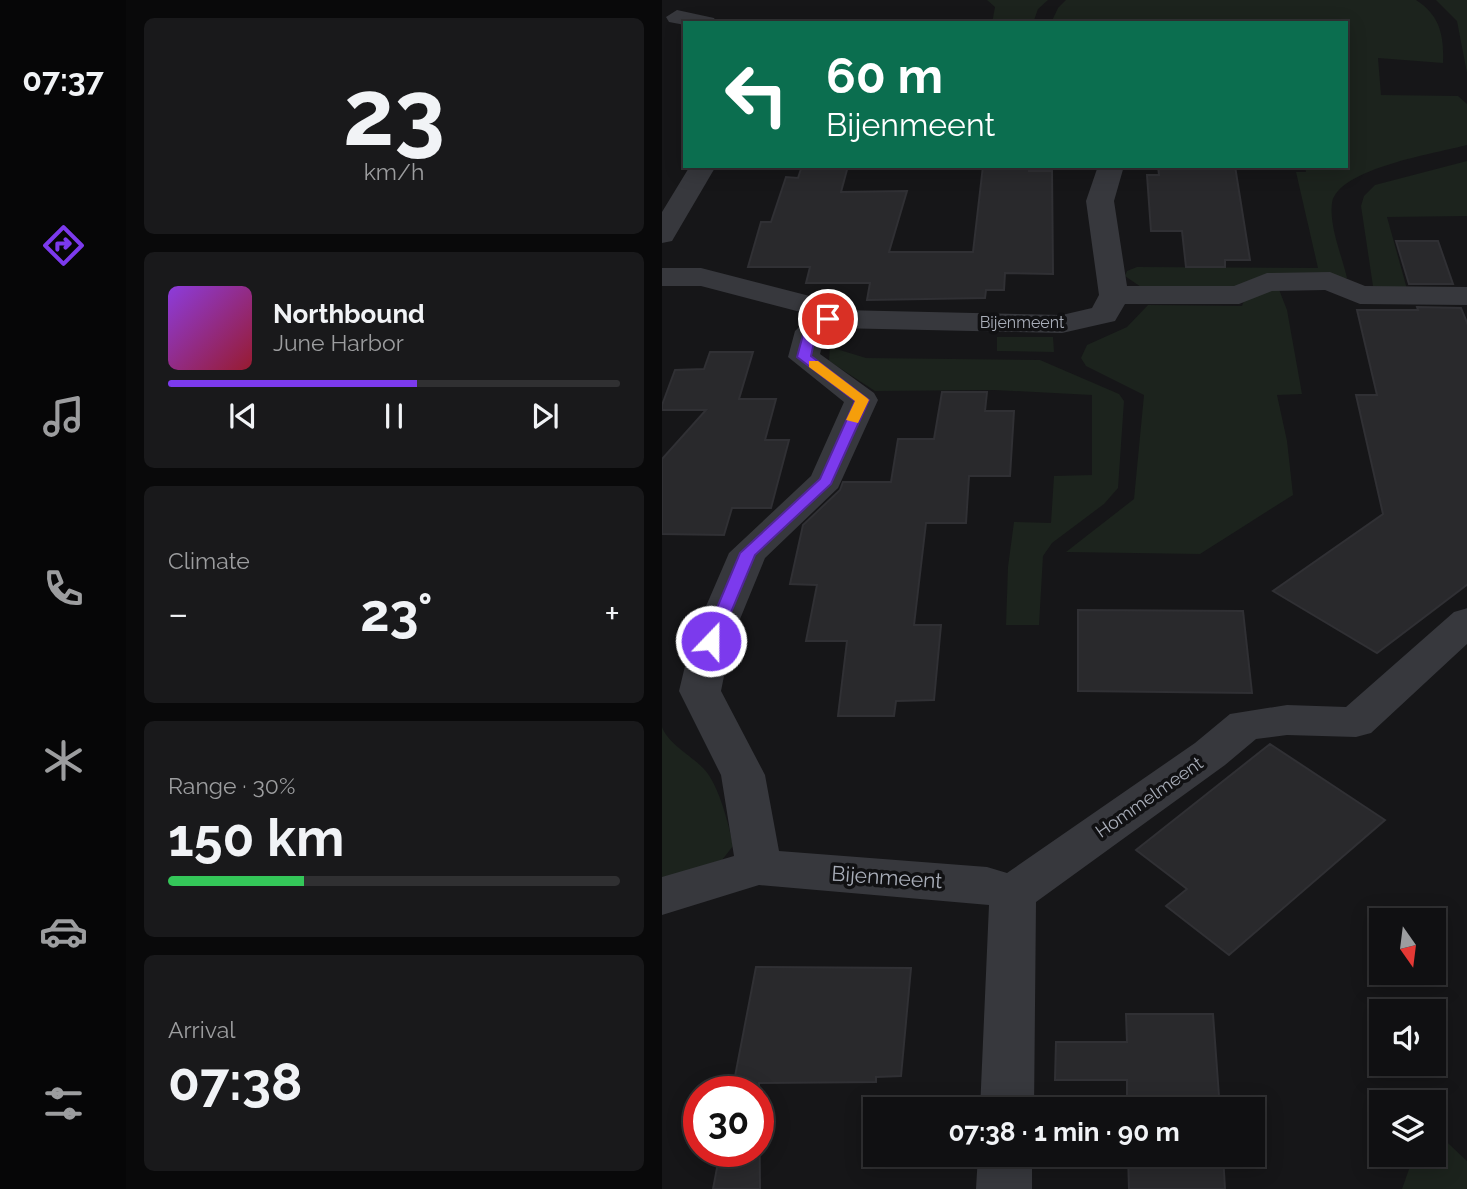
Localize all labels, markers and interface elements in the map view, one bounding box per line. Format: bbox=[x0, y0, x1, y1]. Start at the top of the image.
text: 60 m bbox=[826, 47, 943, 104]
icon: left bbox=[711, 49, 802, 140]
text: 23 bbox=[343, 59, 445, 166]
text: 07:37 bbox=[22, 61, 104, 98]
text: Bijenmeent bbox=[826, 106, 995, 143]
text: km/h bbox=[364, 158, 424, 185]
icon: directions bbox=[39, 221, 88, 270]
pin bbox=[798, 289, 858, 349]
text: Northbound bbox=[273, 299, 425, 329]
icon: arrive bbox=[809, 300, 847, 338]
street label: Bijenmeent bbox=[980, 313, 1065, 332]
text: June Harbor bbox=[273, 329, 404, 356]
icon: music bbox=[39, 392, 88, 441]
icon: previous bbox=[224, 397, 262, 435]
icon: pause bbox=[375, 397, 413, 435]
icon: next bbox=[526, 397, 564, 435]
text: Climate bbox=[168, 547, 250, 574]
icon: phone bbox=[39, 564, 88, 613]
text: 23° bbox=[360, 582, 433, 643]
text: − bbox=[168, 591, 188, 636]
text: + bbox=[604, 591, 620, 636]
position arrow bbox=[674, 604, 748, 678]
icon: climate bbox=[39, 736, 88, 785]
street label: Hommelmeent bbox=[1091, 752, 1207, 842]
text: Range · 30% bbox=[168, 772, 295, 799]
text: 150 km bbox=[168, 807, 344, 868]
street label: Bijenmeent bbox=[831, 861, 943, 893]
icon: car bbox=[39, 907, 88, 956]
north arrow bbox=[1369, 908, 1446, 985]
map controls bbox=[1369, 908, 1446, 1167]
button: sound bbox=[1369, 999, 1446, 1076]
text: Arrival bbox=[168, 1016, 235, 1043]
text: 07:38 bbox=[168, 1051, 302, 1112]
speed limit sign: 30 bbox=[683, 1076, 774, 1167]
icon: filters bbox=[39, 1079, 88, 1128]
button: layers bbox=[1369, 1090, 1446, 1167]
text: 07:38 · 1 min · 90 m bbox=[948, 1117, 1180, 1147]

